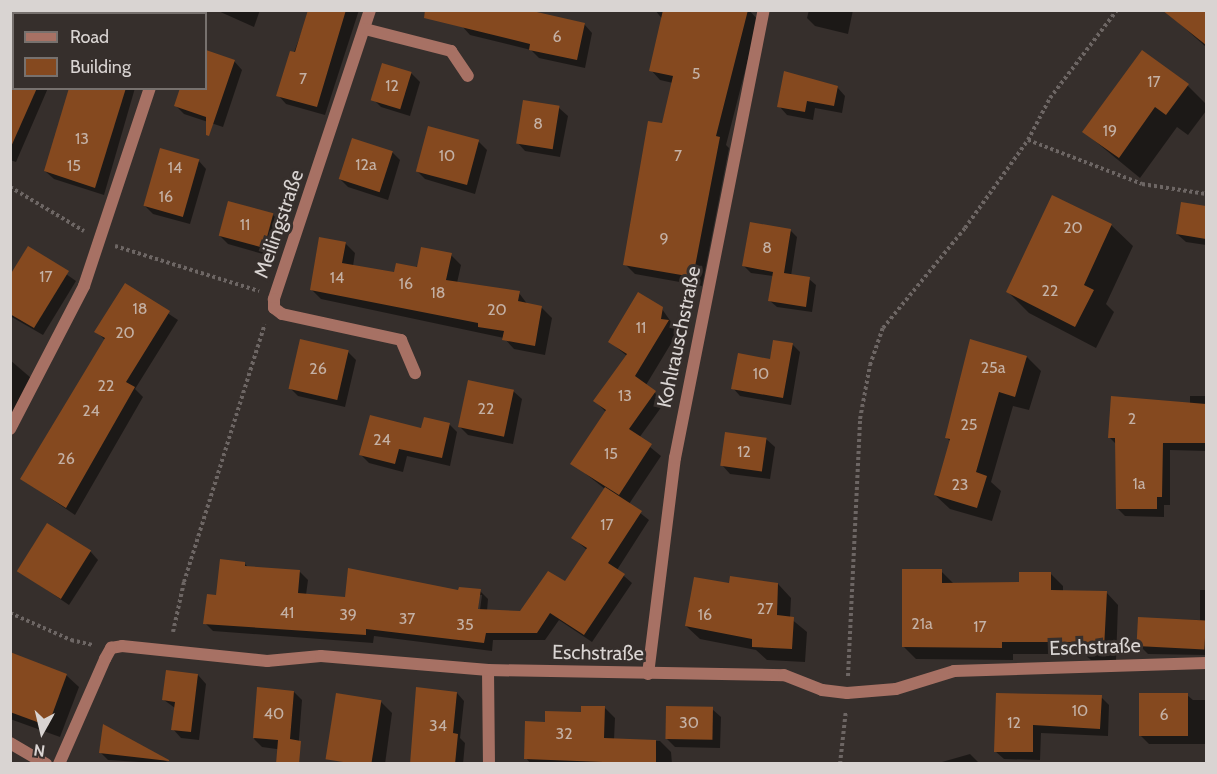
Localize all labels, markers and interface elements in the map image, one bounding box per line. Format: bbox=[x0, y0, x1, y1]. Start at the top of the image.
legend bbox=[12, 12, 207, 90]
text: Road bbox=[70, 26, 109, 48]
house number: 6 bbox=[552, 27, 562, 47]
text: Building bbox=[70, 56, 131, 78]
house number: 5 bbox=[692, 64, 700, 84]
house number: 7 bbox=[299, 69, 307, 89]
house number: 17 bbox=[1147, 72, 1161, 92]
house number: 12 bbox=[385, 76, 399, 96]
house number: 8 bbox=[533, 114, 543, 134]
house number: 19 bbox=[1103, 121, 1117, 141]
house number: 13 bbox=[75, 129, 89, 149]
house number: 10 bbox=[439, 146, 455, 166]
house number: 7 bbox=[674, 146, 682, 166]
house number: 12a bbox=[355, 155, 377, 175]
house number: 15 bbox=[67, 156, 81, 176]
house number: 14 bbox=[168, 158, 182, 178]
street label: Meilingstraße bbox=[249, 167, 309, 281]
house number: 16 bbox=[159, 187, 173, 207]
house number: 11 bbox=[240, 215, 250, 235]
house number: 20 bbox=[1063, 218, 1083, 238]
house number: 9 bbox=[659, 229, 669, 249]
house number: 8 bbox=[762, 238, 772, 258]
street label: Kohlrauschstraße bbox=[652, 264, 706, 410]
house number: 17 bbox=[39, 267, 53, 287]
house number: 14 bbox=[330, 268, 344, 288]
house number: 16 bbox=[399, 274, 413, 294]
house number: 22 bbox=[1042, 281, 1058, 301]
house number: 18 bbox=[431, 283, 445, 303]
house number: 18 bbox=[133, 299, 147, 319]
house number: 20 bbox=[487, 300, 507, 320]
house number: 11 bbox=[636, 318, 646, 338]
house number: 20 bbox=[115, 323, 135, 343]
house number: 25a bbox=[981, 358, 1005, 378]
house number: 26 bbox=[309, 359, 327, 379]
house number: 10 bbox=[753, 364, 769, 384]
house number: 22 bbox=[98, 376, 114, 396]
house number: 13 bbox=[618, 386, 632, 406]
house number: 22 bbox=[478, 399, 494, 419]
house number: 24 bbox=[82, 401, 100, 421]
house number: 2 bbox=[1128, 409, 1136, 429]
house number: 25 bbox=[960, 415, 978, 435]
house number: 24 bbox=[373, 430, 391, 450]
house number: 12 bbox=[737, 442, 751, 462]
house number: 15 bbox=[604, 444, 618, 464]
house number: 26 bbox=[57, 449, 75, 469]
house number: 1a bbox=[1133, 474, 1145, 494]
house number: 23 bbox=[951, 475, 969, 495]
house number: 17 bbox=[600, 515, 614, 535]
house number: 27 bbox=[757, 599, 773, 619]
house number: 41 bbox=[280, 603, 294, 623]
house number: 39 bbox=[339, 605, 357, 625]
house number: 16 bbox=[698, 605, 712, 625]
house number: 37 bbox=[399, 609, 415, 629]
house number: 21a bbox=[911, 614, 933, 634]
house number: 35 bbox=[456, 615, 474, 635]
house number: 17 bbox=[973, 617, 987, 637]
street label: Eschstraße bbox=[1049, 633, 1141, 661]
street label: Eschstraße bbox=[552, 640, 644, 666]
house number: 10 bbox=[1072, 701, 1088, 721]
north arrow bbox=[12, 702, 72, 762]
house number: 40 bbox=[264, 704, 284, 724]
house number: 6 bbox=[1159, 705, 1169, 725]
house number: 30 bbox=[679, 713, 699, 733]
house number: 12 bbox=[1007, 713, 1021, 733]
house number: 34 bbox=[429, 716, 447, 736]
house number: 32 bbox=[555, 724, 573, 744]
text: N bbox=[33, 740, 46, 761]

